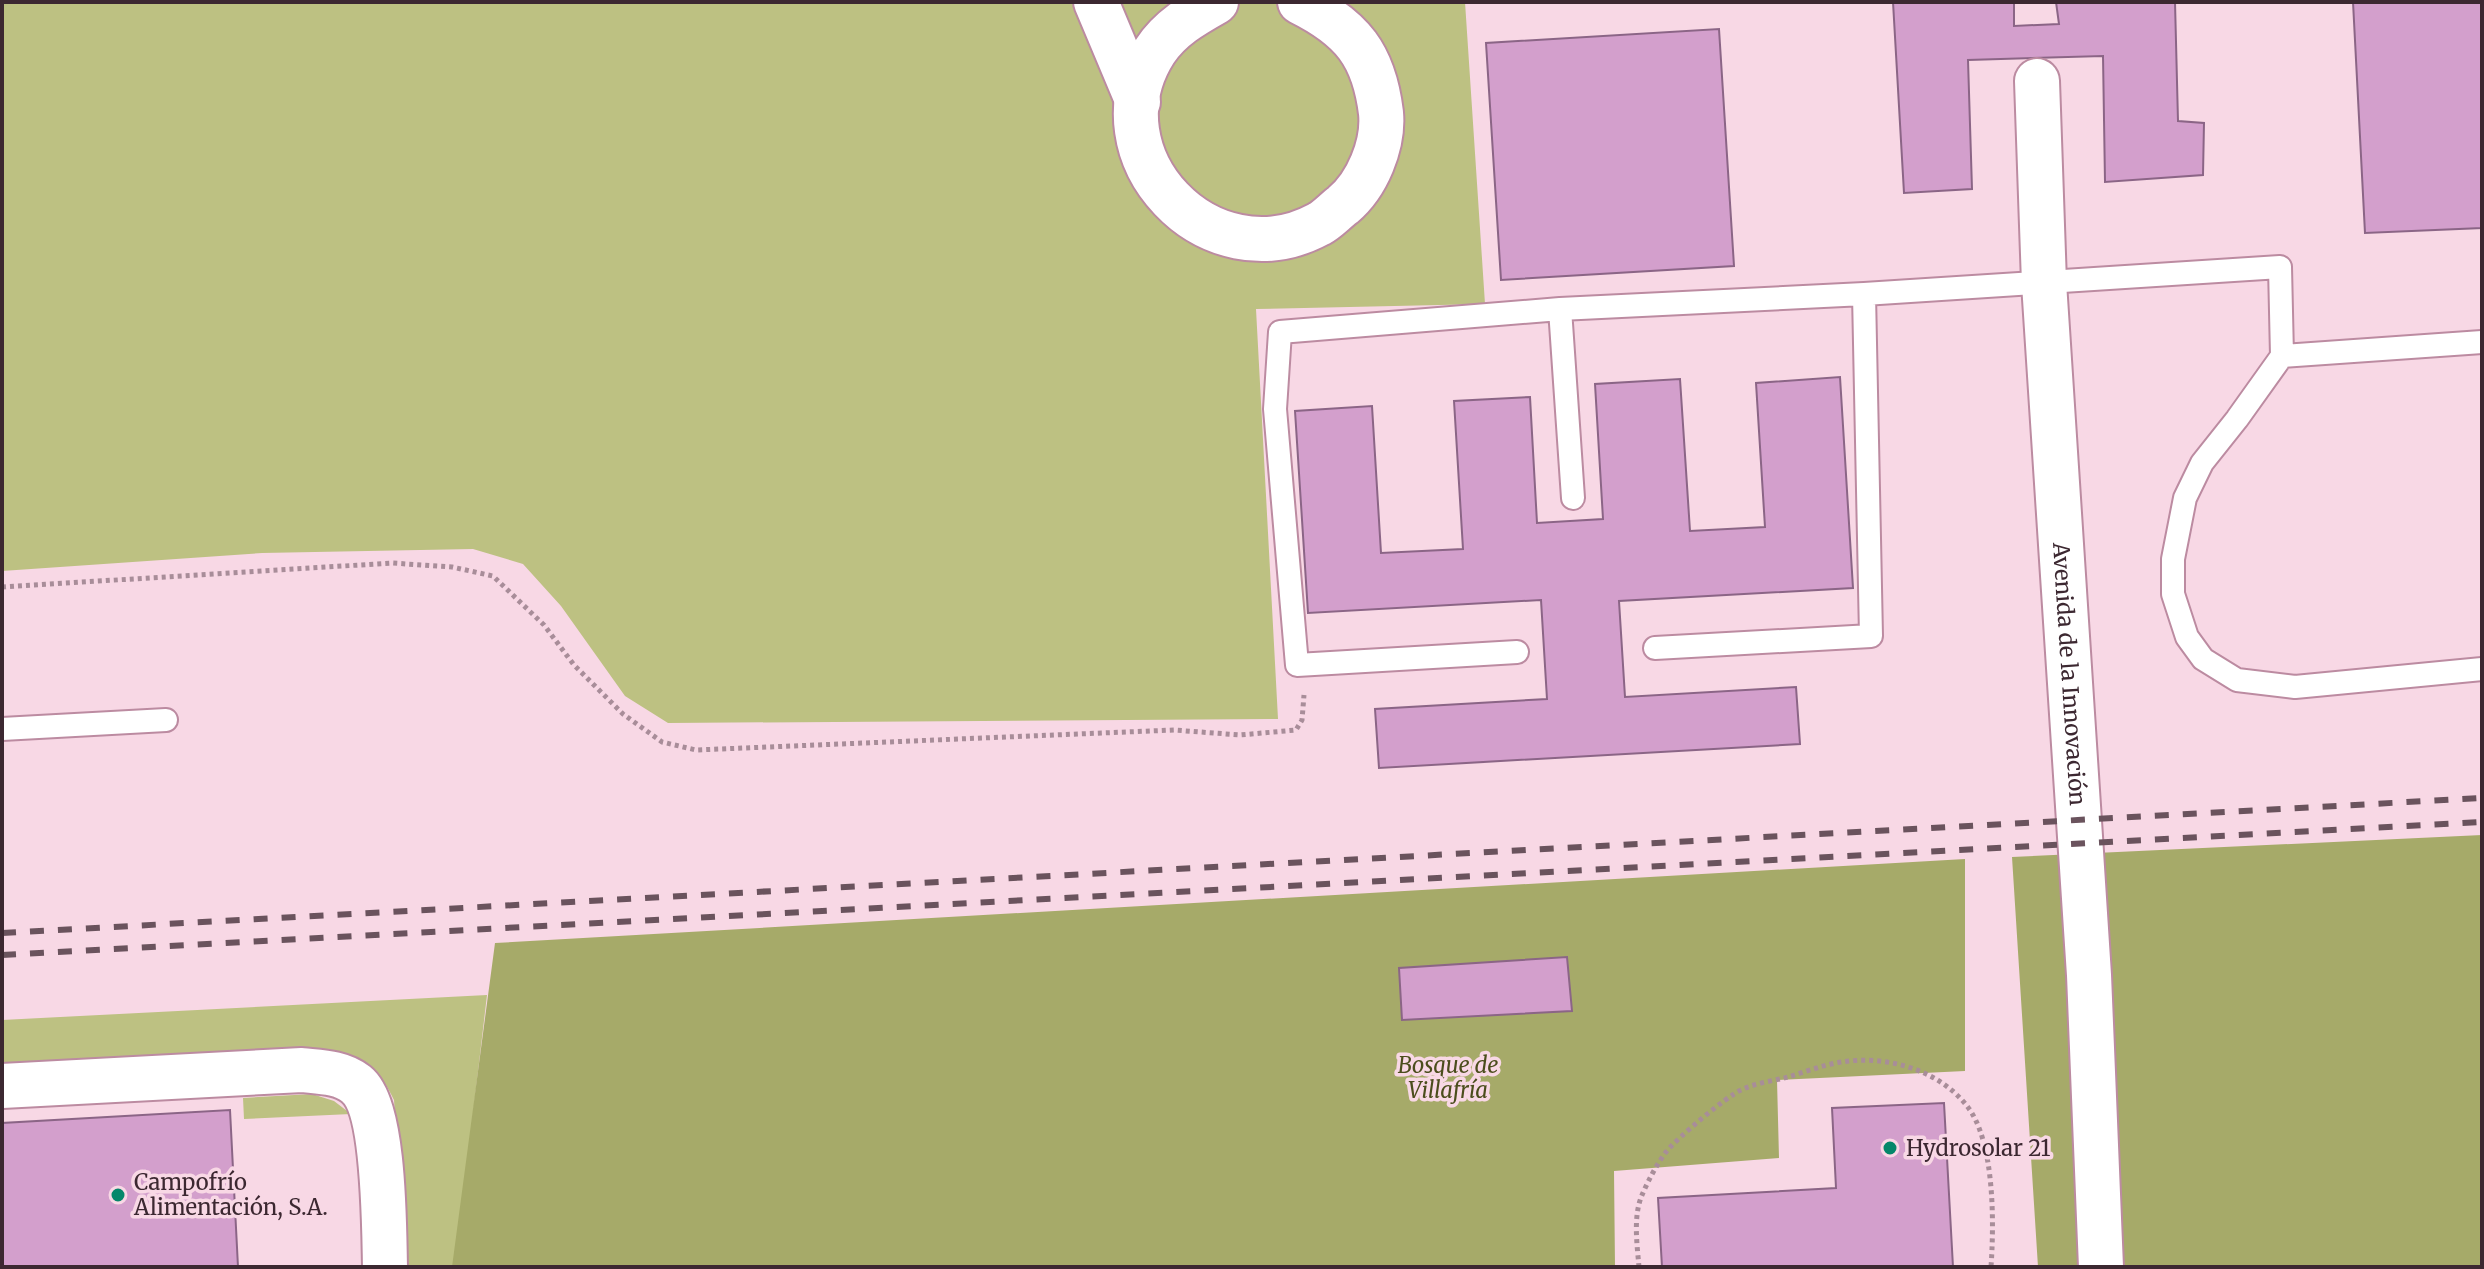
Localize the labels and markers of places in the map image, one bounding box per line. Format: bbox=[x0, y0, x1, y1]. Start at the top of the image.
place label: Hydrosolar 21 bbox=[1906, 1134, 2051, 1162]
marker: Hydrosolar 21 bbox=[1881, 1139, 1899, 1157]
place label: Campofrío Alimentación, S.A. bbox=[133, 1168, 328, 1221]
marker: Campofrío Alimentación, S.A. bbox=[109, 1186, 127, 1204]

